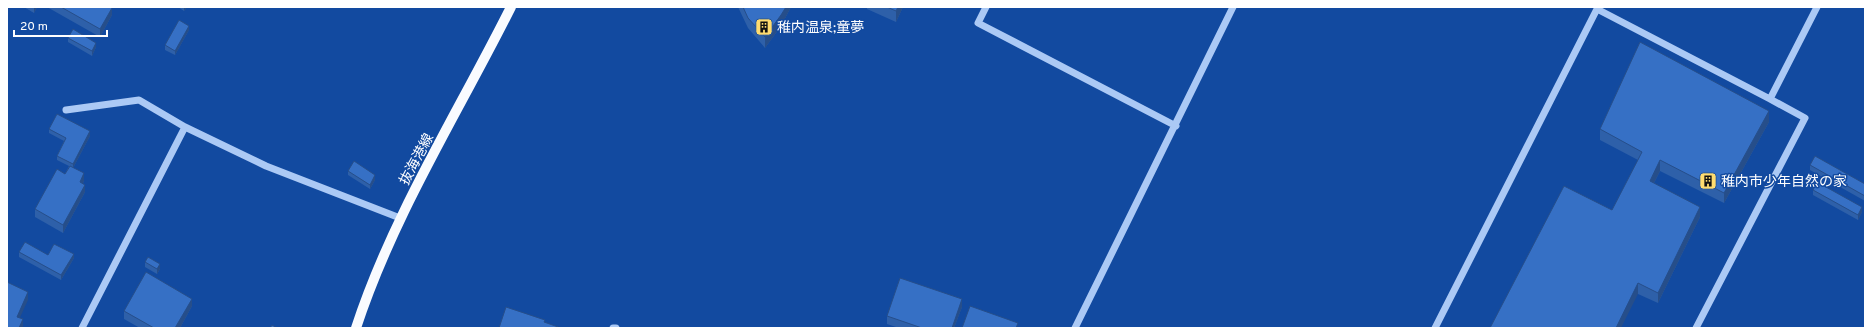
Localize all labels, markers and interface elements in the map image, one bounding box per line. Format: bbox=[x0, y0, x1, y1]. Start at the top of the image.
scale bar bbox=[14, 12, 107, 38]
building icon: 稚内温泉;童夢 bbox=[754, 17, 774, 37]
text: 20 m bbox=[20, 19, 48, 35]
place label: 稚内温泉;童夢 bbox=[777, 19, 864, 37]
street label: 抜海港線 bbox=[397, 131, 438, 188]
building icon: 稚内市少年自然の家 bbox=[1698, 171, 1718, 191]
place label: 稚内市少年自然の家 bbox=[1721, 173, 1847, 191]

